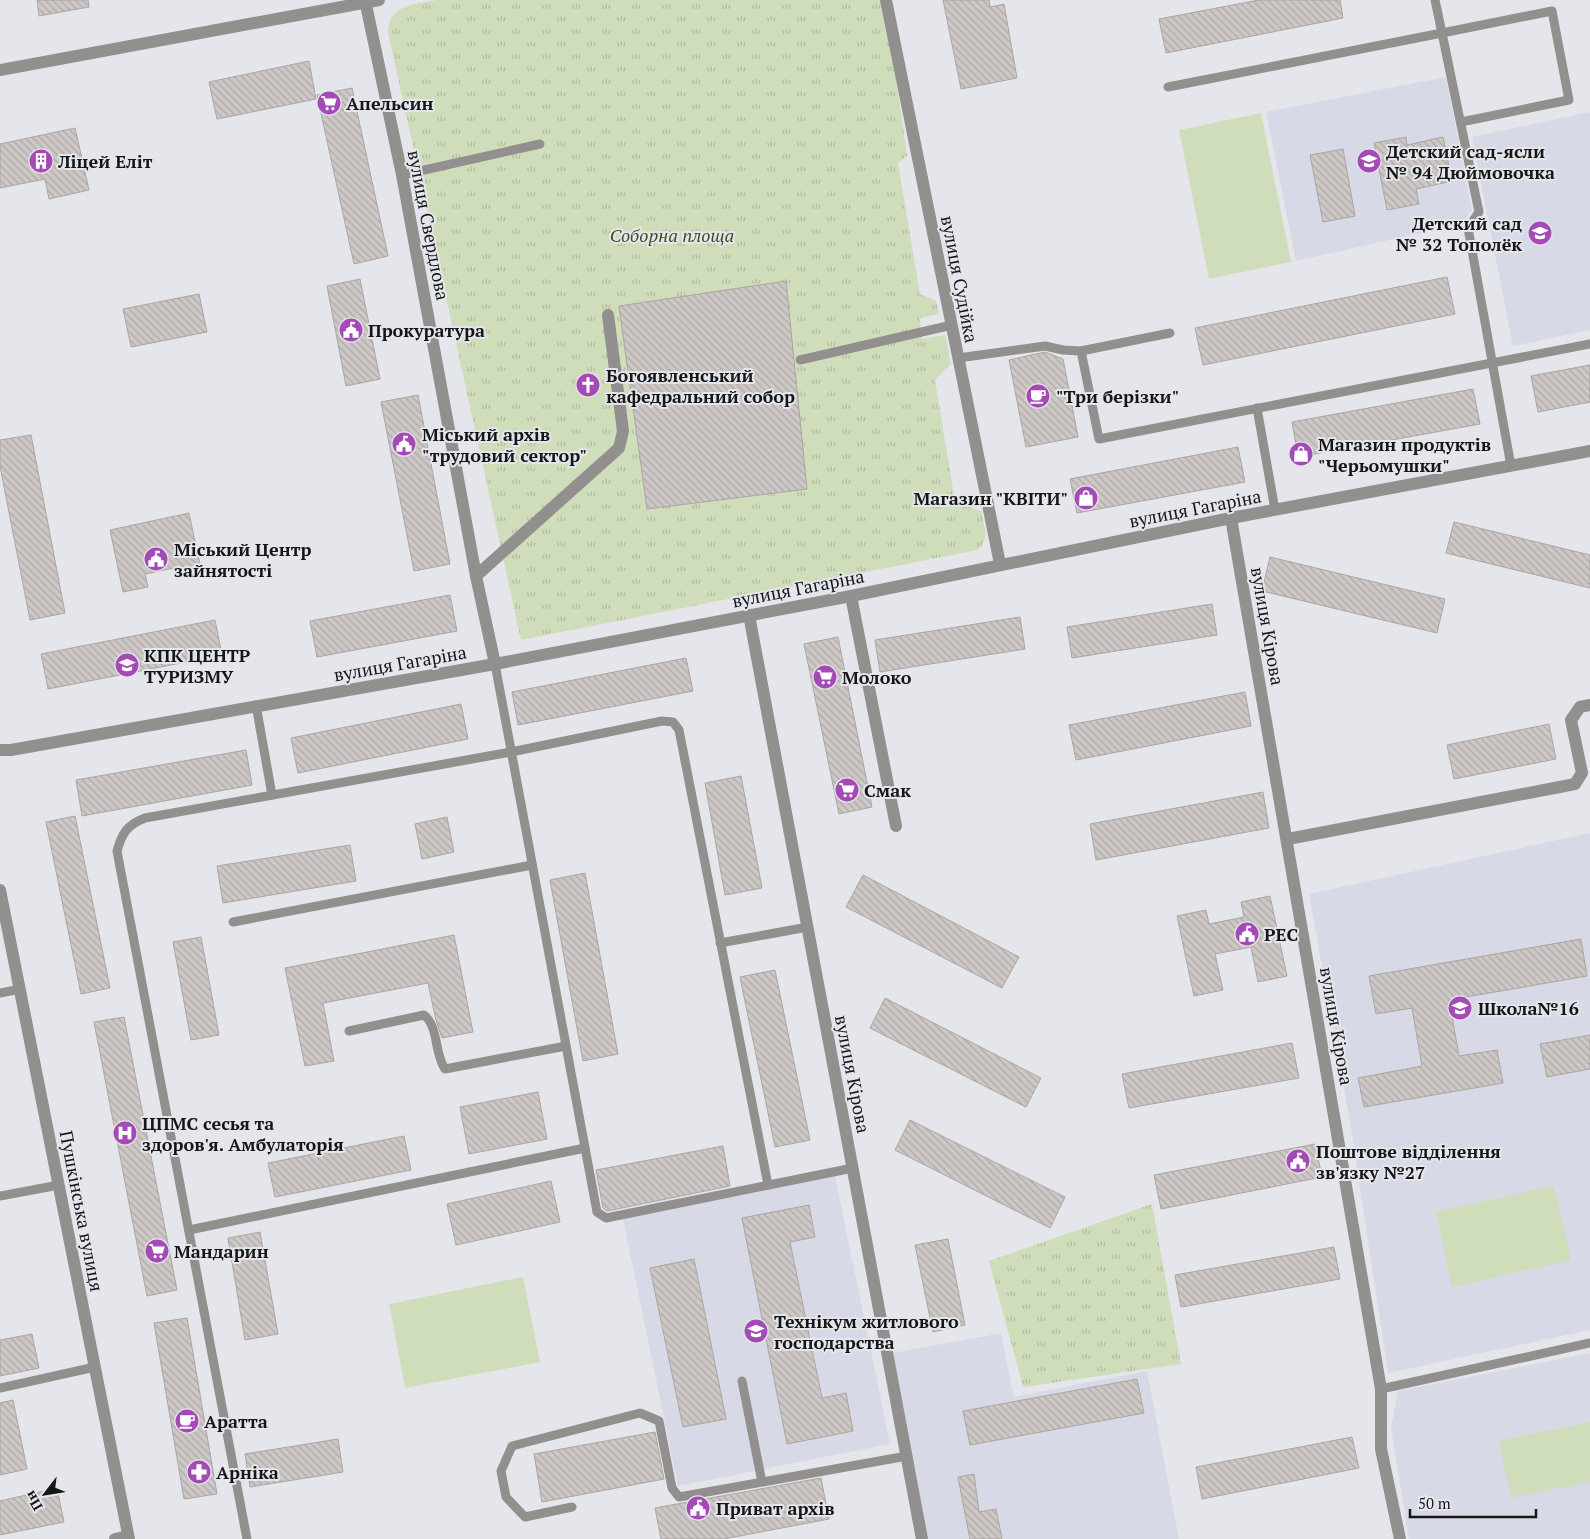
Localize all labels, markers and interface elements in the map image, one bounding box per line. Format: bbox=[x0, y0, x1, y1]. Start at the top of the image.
supermarket icon: Апельсин bbox=[316, 90, 342, 116]
place label: Апельсин bbox=[346, 91, 434, 115]
place label: Детский сад-ясли № 94 Дюймовочка bbox=[1386, 139, 1555, 184]
building icon: Ліцей Еліт bbox=[28, 148, 54, 174]
street label: вулиця Свердлова bbox=[403, 148, 455, 302]
school or university icon: Детский сад-ясли № 94 Дюймовочка bbox=[1356, 148, 1382, 174]
place label: Ліцей Еліт bbox=[57, 149, 153, 173]
place label: Детский сад № 32 Тополёк bbox=[1396, 211, 1522, 256]
street label: вулиця Судійка bbox=[936, 213, 984, 345]
school or university icon: Детский сад № 32 Тополёк bbox=[1527, 220, 1553, 246]
park label: Соборна площа bbox=[610, 223, 734, 247]
public building icon: Прокуратура bbox=[338, 317, 364, 343]
place label: Прокуратура bbox=[368, 318, 485, 342]
place label: Богоявленський кафедральний собор bbox=[606, 363, 795, 408]
church icon: Богоявленський кафедральний собор bbox=[575, 372, 601, 398]
cafe icon: "Три берізки" bbox=[1025, 383, 1051, 409]
place label: "Три берізки" bbox=[1056, 384, 1179, 408]
place label: Міський архів "трудовий сектор" bbox=[422, 422, 587, 467]
public building icon: Міський архів "трудовий сектор" bbox=[391, 431, 417, 457]
place label: Магазин продуктів "Черьомушки" bbox=[1318, 432, 1491, 477]
shop icon: Магазин продуктів "Черьомушки" bbox=[1288, 441, 1314, 467]
street label: вулиця Гагаріна bbox=[1127, 483, 1263, 533]
shop icon: Магазин "КВІТИ" bbox=[1073, 485, 1099, 511]
place label: Магазин "КВІТИ" bbox=[914, 486, 1068, 510]
place label: Міський Центр зайнятості bbox=[174, 537, 311, 582]
public building icon: Міський Центр зайнятості bbox=[143, 546, 169, 572]
street label: вулиця Гагаріна bbox=[730, 563, 866, 613]
street label: вулиця Кірова bbox=[1246, 565, 1290, 687]
street label: вулиця Гагаріна bbox=[332, 640, 468, 686]
place label: КПК ЦЕНТР ТУРИЗМУ bbox=[144, 643, 251, 688]
school or university icon: КПК ЦЕНТР ТУРИЗМУ bbox=[114, 652, 140, 678]
supermarket icon: Молоко bbox=[812, 664, 838, 690]
place label: Молоко bbox=[842, 665, 912, 689]
supermarket icon: Смак bbox=[834, 777, 860, 803]
place label: Смак bbox=[864, 778, 911, 802]
public building icon: РЕС bbox=[1234, 921, 1260, 947]
place label: РЕС bbox=[1264, 922, 1298, 946]
street label: вулиця Кірова bbox=[1315, 965, 1359, 1087]
school or university icon: Школа№16 bbox=[1447, 995, 1473, 1021]
place label: Школа№16 bbox=[1478, 996, 1579, 1020]
street label: вулиця Кірова bbox=[830, 1013, 876, 1135]
place label: ЦПМС сесья та здоров'я. Амбулаторія bbox=[142, 1111, 344, 1156]
hospital icon: ЦПМС сесья та здоров'я. Амбулаторія bbox=[112, 1120, 138, 1146]
street label: Пушкінська вулиця bbox=[55, 1128, 109, 1294]
place label: Поштове відділення зв'язку №27 bbox=[1316, 1139, 1501, 1184]
public building icon: Поштове відділення зв'язку №27 bbox=[1285, 1148, 1311, 1174]
supermarket icon: Мандарин bbox=[144, 1238, 170, 1264]
place label: Мандарин bbox=[174, 1239, 269, 1263]
place label: Технікум житлового господарства bbox=[774, 1309, 959, 1354]
school or university icon: Технікум житлового господарства bbox=[743, 1318, 769, 1344]
cafe icon: Аратта bbox=[174, 1408, 200, 1434]
place label: Аратта bbox=[204, 1409, 268, 1433]
pharmacy icon: Арніка bbox=[186, 1459, 212, 1485]
place label: Арніка bbox=[216, 1460, 279, 1484]
north arrow bbox=[20, 1469, 70, 1519]
scale bar bbox=[1410, 1486, 1536, 1518]
text: Пн bbox=[20, 1488, 47, 1514]
text: 50 m bbox=[1418, 1493, 1451, 1513]
public building icon: Приват архів bbox=[685, 1495, 711, 1521]
place label: Приват архів bbox=[716, 1496, 834, 1520]

